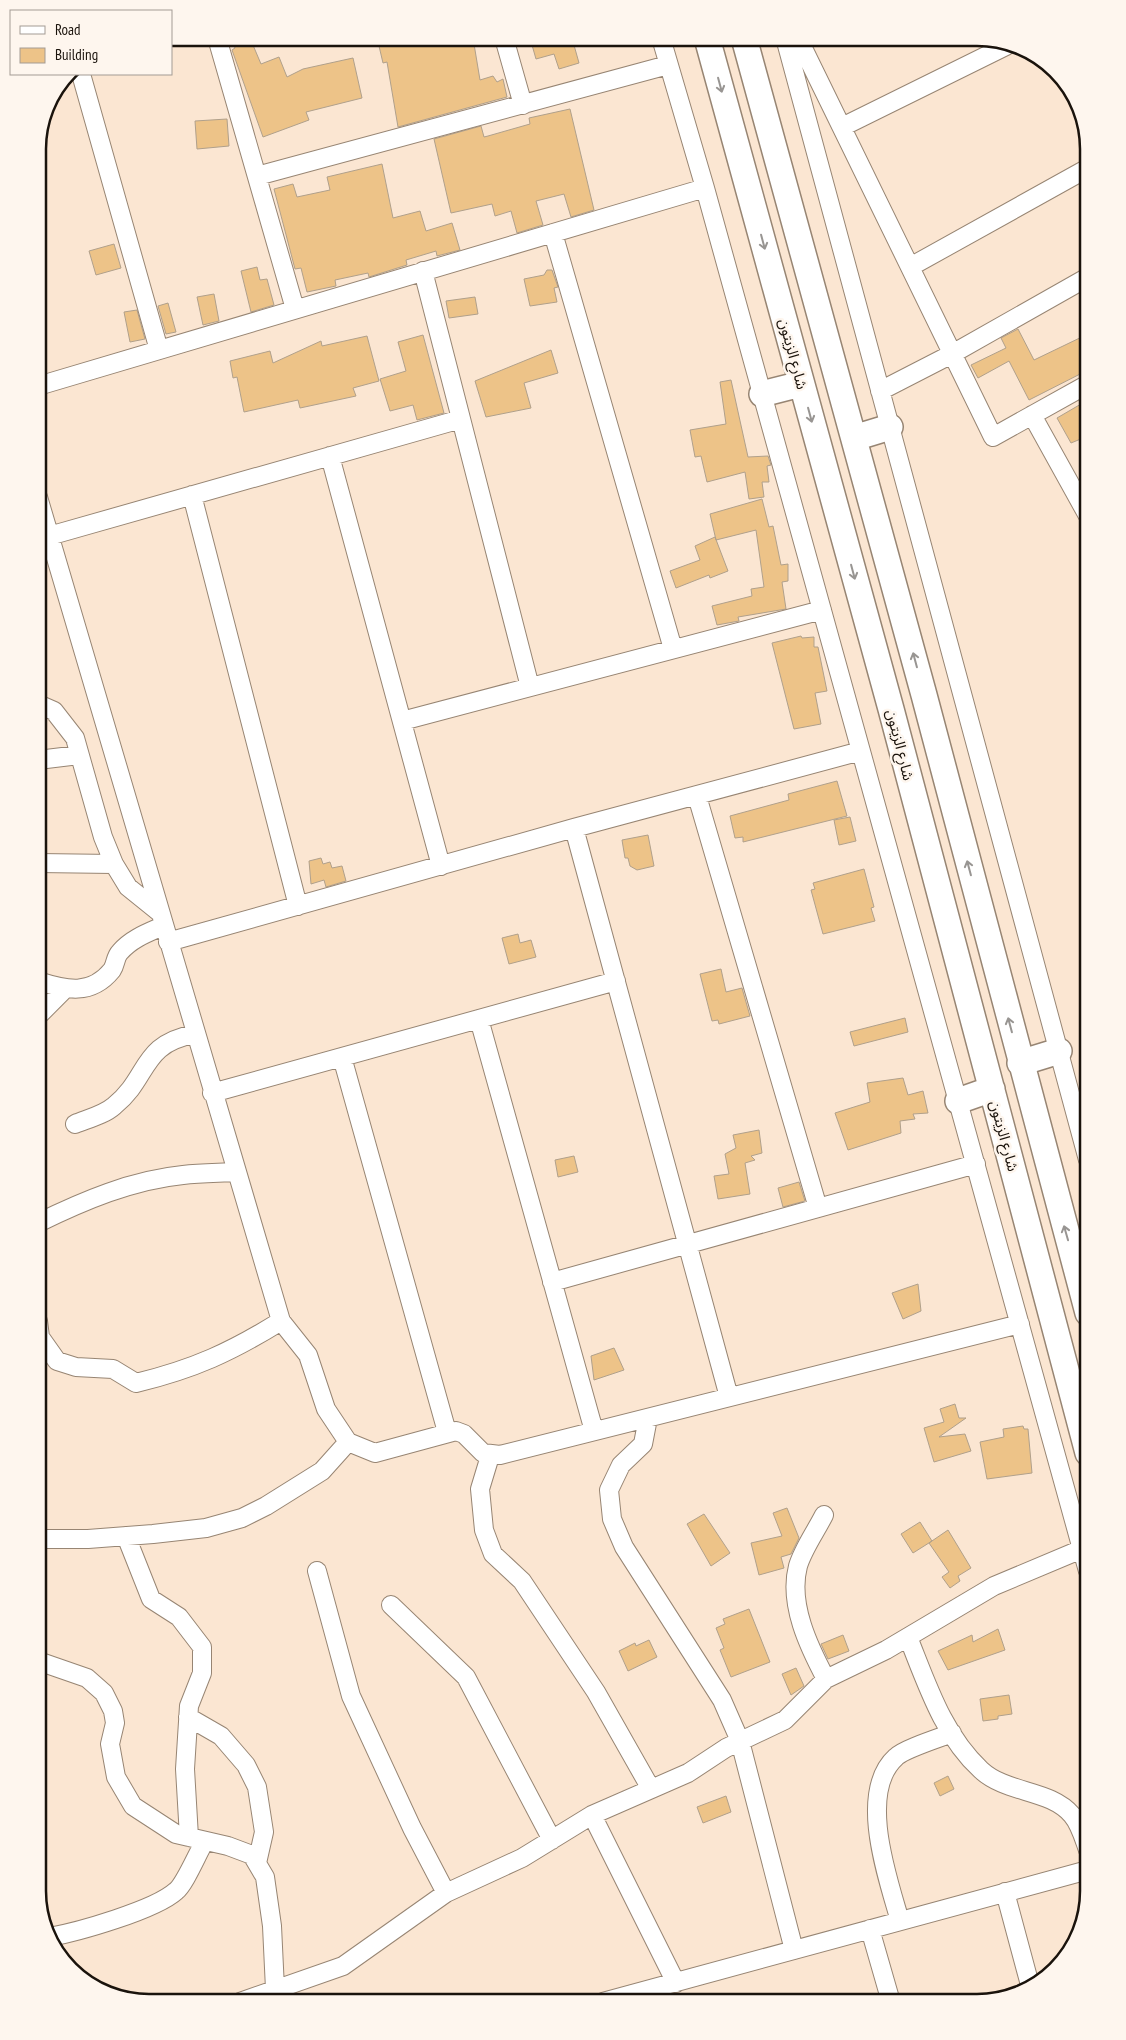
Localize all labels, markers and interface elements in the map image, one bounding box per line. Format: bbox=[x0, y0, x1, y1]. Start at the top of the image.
legend bbox=[10, 10, 172, 75]
text: Road bbox=[55, 20, 81, 39]
text: Building bbox=[55, 45, 98, 64]
one-way arrow bbox=[716, 76, 725, 92]
one-way arrow bbox=[758, 233, 768, 249]
street label: شارع الزيتون bbox=[772, 316, 812, 393]
one-way arrow bbox=[806, 407, 815, 423]
one-way arrow bbox=[849, 563, 859, 579]
one-way arrow bbox=[909, 652, 919, 668]
street label: شارع الزيتون bbox=[880, 707, 919, 783]
one-way arrow bbox=[964, 860, 973, 876]
one-way arrow bbox=[1005, 1017, 1015, 1033]
street label: شارع الزيتون bbox=[983, 1098, 1023, 1175]
one-way arrow bbox=[1061, 1225, 1070, 1241]

